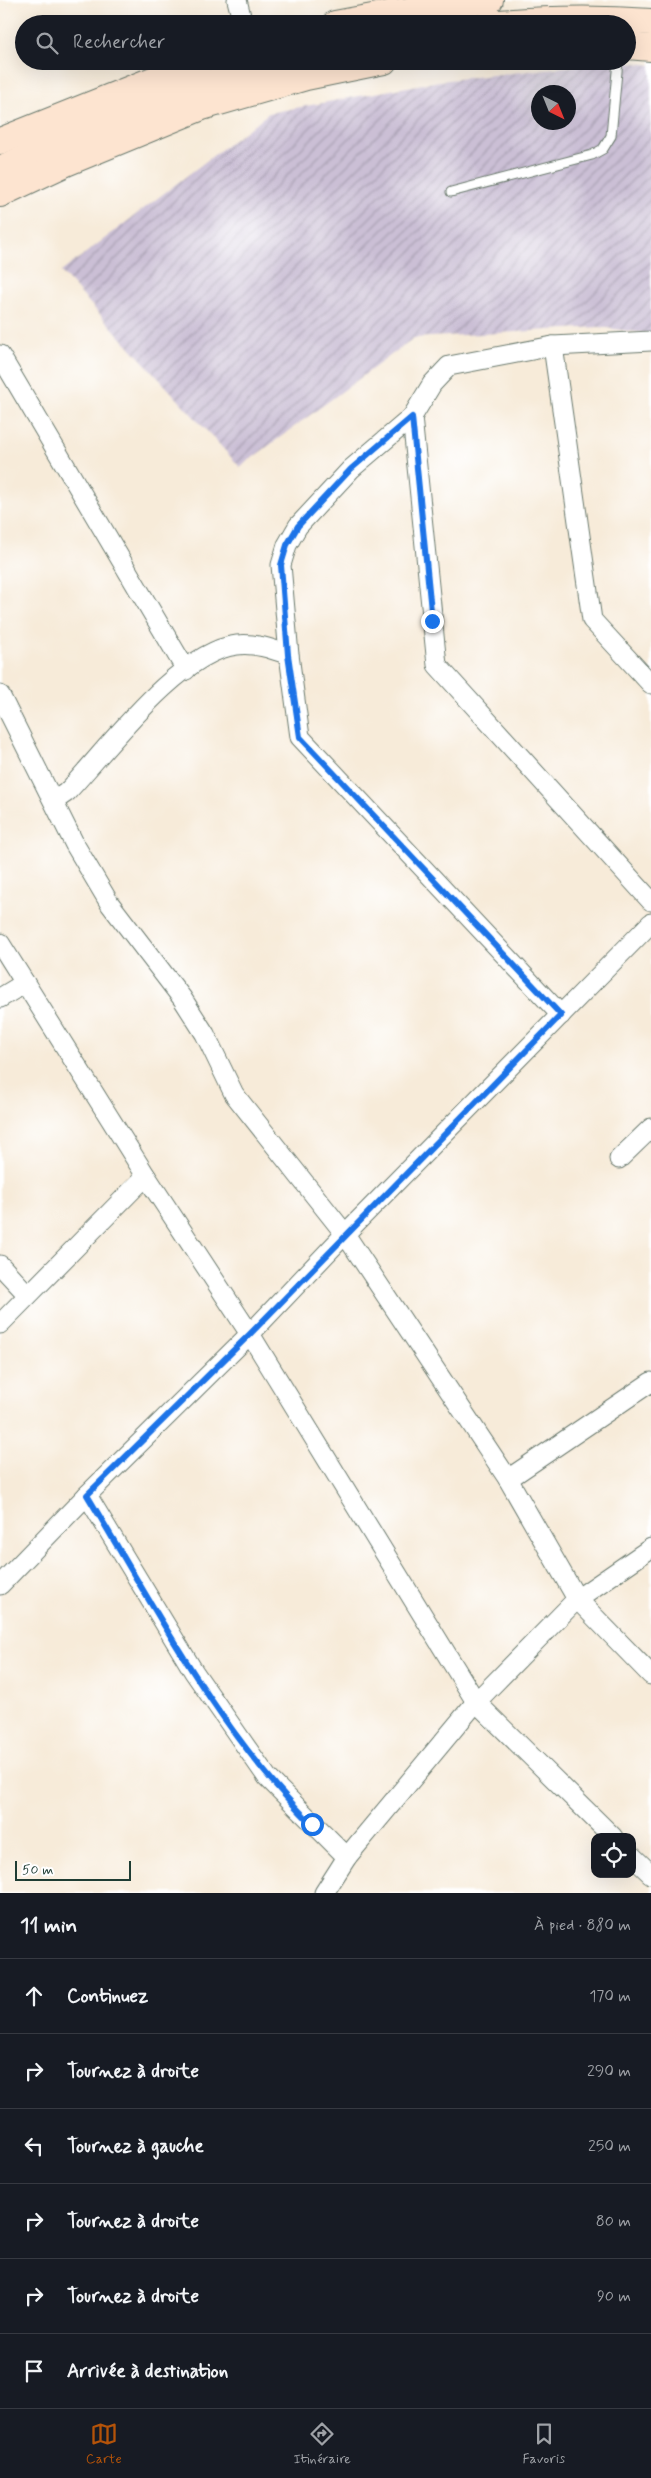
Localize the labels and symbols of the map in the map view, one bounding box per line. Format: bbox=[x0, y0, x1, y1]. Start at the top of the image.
north arrow bbox=[531, 85, 576, 130]
route end bbox=[421, 610, 444, 633]
route start bbox=[301, 1813, 324, 1836]
scale bar bbox=[15, 1858, 131, 1881]

